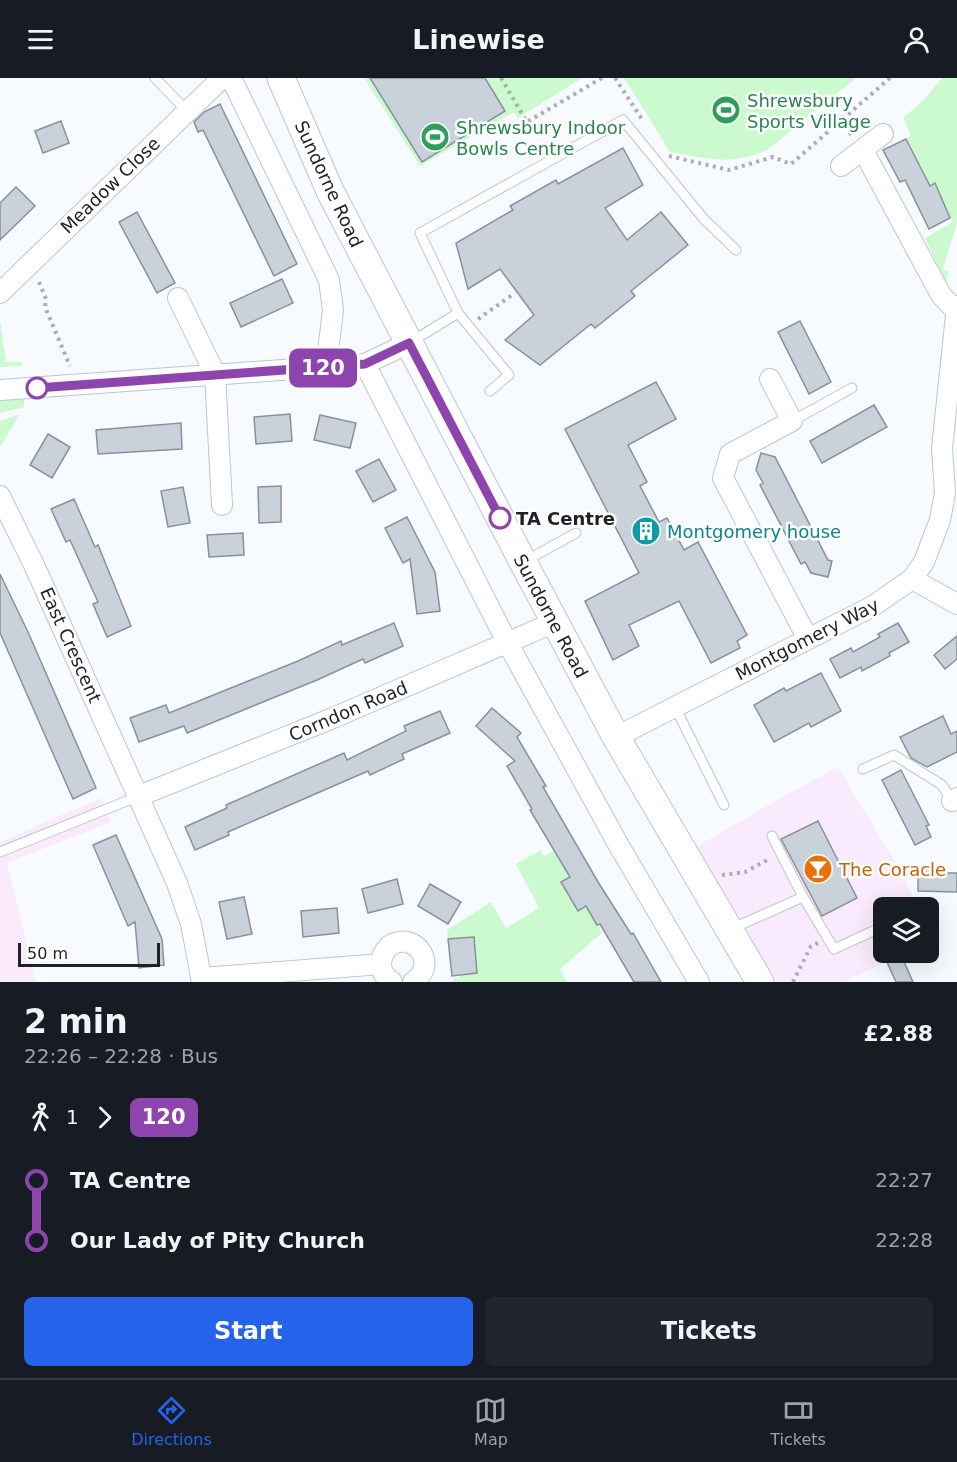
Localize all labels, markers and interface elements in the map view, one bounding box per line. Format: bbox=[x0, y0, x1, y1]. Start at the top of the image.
icon: menu bbox=[24, 23, 57, 56]
icon: person bbox=[900, 23, 933, 56]
text: Linewise bbox=[412, 24, 545, 55]
place label: Shrewsbury Sports Village bbox=[747, 90, 871, 132]
sports icon: Shrewsbury Sports Village bbox=[710, 94, 742, 126]
street label: Sundorne Road bbox=[291, 117, 367, 251]
place label: Shrewsbury Indoor Bowls Centre bbox=[456, 117, 626, 159]
sports icon: Shrewsbury Indoor Bowls Centre bbox=[419, 121, 451, 153]
street label: Meadow Close bbox=[56, 132, 164, 238]
line badge: 120 bbox=[288, 348, 358, 388]
text: 120 bbox=[301, 356, 345, 380]
unlabelled marker bbox=[26, 377, 48, 399]
marker: TA Centre bbox=[489, 507, 511, 529]
place label: TA Centre bbox=[516, 508, 615, 529]
building icon: Montgomery house bbox=[630, 515, 662, 547]
place label: Montgomery house bbox=[667, 521, 841, 542]
street label: Sundorne Road bbox=[510, 551, 592, 681]
street label: East Crescent bbox=[36, 584, 106, 706]
street label: Montgomery Way bbox=[732, 594, 883, 684]
street label: Corndon Road bbox=[286, 677, 410, 745]
bar icon: The Coracle bbox=[802, 853, 834, 885]
place label: The Coracle bbox=[838, 859, 946, 880]
map controls bbox=[873, 897, 939, 963]
button: layers bbox=[873, 897, 939, 963]
scale bar bbox=[18, 940, 160, 968]
text: 50 m bbox=[27, 944, 68, 963]
text: 2 min bbox=[24, 1002, 128, 1041]
text: £2.88 bbox=[863, 1021, 933, 1046]
text: 22:26 – 22:28 · Bus bbox=[24, 1044, 218, 1068]
icon: walk bbox=[24, 1101, 57, 1134]
icon: forward bbox=[88, 1101, 121, 1134]
text: 1 bbox=[66, 1105, 79, 1129]
text: 120 bbox=[142, 1105, 186, 1129]
text: TA Centre bbox=[70, 1168, 191, 1193]
text: 22:27 bbox=[875, 1168, 933, 1192]
text: Our Lady of Pity Church bbox=[70, 1228, 365, 1253]
text: 22:28 bbox=[875, 1228, 933, 1252]
button: Start bbox=[24, 1297, 473, 1366]
button: Tickets bbox=[485, 1297, 933, 1366]
tab: Directions bbox=[131, 1394, 212, 1449]
tab: Map bbox=[474, 1394, 508, 1449]
tab: Tickets bbox=[770, 1394, 826, 1449]

